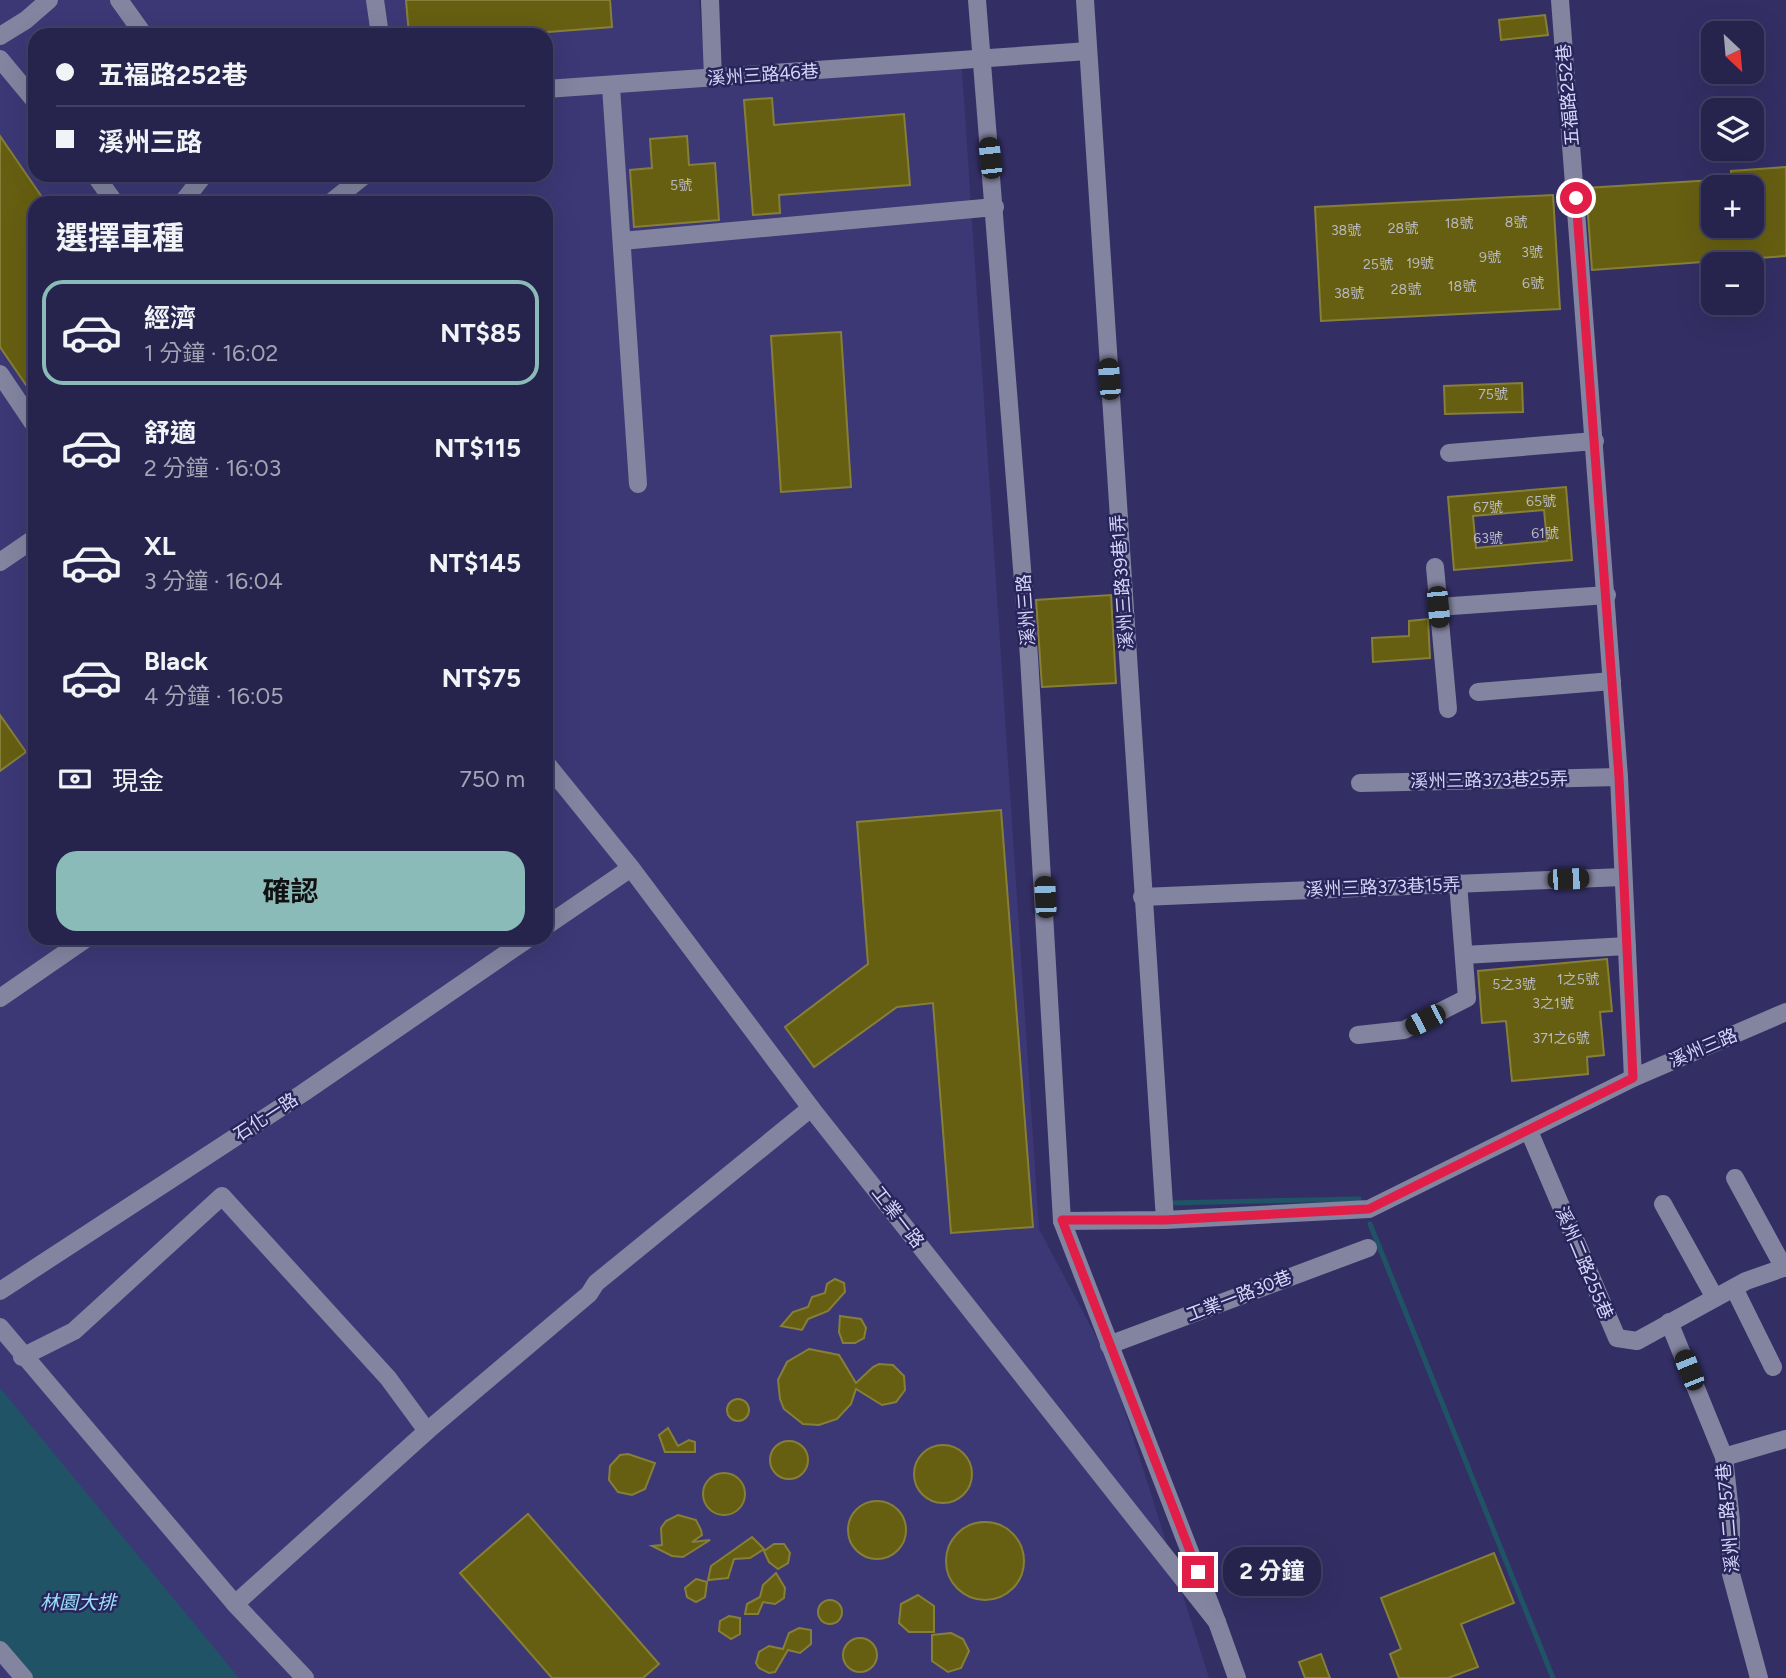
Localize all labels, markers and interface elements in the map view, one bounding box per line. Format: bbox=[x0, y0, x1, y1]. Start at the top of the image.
north arrow bbox=[1701, 21, 1764, 84]
map controls bbox=[1701, 21, 1764, 315]
street label: 五福路252巷 bbox=[1553, 43, 1583, 147]
text: 五福路252巷 bbox=[98, 59, 247, 91]
street label: 溪州三路46巷 bbox=[707, 60, 819, 90]
button: layers bbox=[1701, 98, 1764, 161]
text: 溪州三路 bbox=[98, 126, 202, 158]
car bbox=[978, 136, 1003, 180]
button: + bbox=[1701, 175, 1764, 238]
house number: 5號 bbox=[670, 177, 692, 194]
route start bbox=[1560, 182, 1592, 214]
house number: 8號 bbox=[1505, 214, 1527, 231]
house number: 18號 bbox=[1445, 215, 1473, 232]
text: 選擇車種 bbox=[56, 219, 184, 257]
house number: 28號 bbox=[1388, 220, 1418, 237]
house number: 38號 bbox=[1331, 222, 1361, 239]
house number: 3號 bbox=[1521, 244, 1543, 261]
house number: 9號 bbox=[1479, 249, 1501, 266]
button: − bbox=[1701, 252, 1764, 315]
house number: 19號 bbox=[1406, 255, 1434, 272]
house number: 25號 bbox=[1363, 256, 1393, 273]
house number: 6號 bbox=[1522, 275, 1544, 292]
house number: 18號 bbox=[1448, 278, 1476, 295]
house number: 28號 bbox=[1391, 281, 1421, 298]
house number: 38號 bbox=[1334, 285, 1364, 302]
icon: car bbox=[60, 301, 123, 364]
text: 經濟 bbox=[144, 302, 196, 334]
text: NT$85 bbox=[440, 317, 521, 349]
text: 1 分鐘 · 16:02 bbox=[144, 339, 278, 367]
car bbox=[1098, 357, 1121, 401]
house number: 75號 bbox=[1478, 386, 1508, 403]
icon: car bbox=[60, 416, 123, 479]
text: 舒適 bbox=[144, 417, 196, 449]
text: NT$115 bbox=[434, 432, 521, 464]
text: 2 分鐘 · 16:03 bbox=[144, 454, 281, 482]
house number: 65號 bbox=[1526, 493, 1556, 510]
house number: 67號 bbox=[1473, 499, 1503, 516]
street label: 溪州三路39巷1弄 bbox=[1106, 514, 1138, 650]
house number: 61號 bbox=[1531, 525, 1559, 542]
text: XL bbox=[144, 530, 176, 562]
house number: 63號 bbox=[1473, 530, 1503, 547]
icon: car bbox=[60, 531, 123, 594]
text: NT$145 bbox=[429, 547, 521, 579]
text: 3 分鐘 · 16:04 bbox=[144, 567, 283, 595]
street label: 溪州三路 bbox=[1013, 573, 1039, 647]
car bbox=[1426, 585, 1451, 629]
text: Black bbox=[144, 645, 208, 677]
icon: car bbox=[60, 646, 123, 709]
text: NT$75 bbox=[442, 662, 521, 694]
text: 4 分鐘 · 16:05 bbox=[144, 682, 283, 710]
icon: cash bbox=[56, 760, 94, 798]
text: 現金 bbox=[112, 765, 164, 797]
text: 750 m bbox=[459, 765, 525, 793]
street label: 溪州三路373巷25弄 bbox=[1410, 768, 1568, 792]
button: 確認 bbox=[56, 851, 525, 931]
car bbox=[1547, 868, 1590, 890]
street label: 溪州三路373巷15弄 bbox=[1305, 873, 1461, 901]
car bbox=[1034, 875, 1057, 919]
house number: 1之5號 bbox=[1557, 971, 1599, 988]
house number: 5之3號 bbox=[1492, 976, 1536, 993]
house number: 3之1號 bbox=[1532, 995, 1574, 1012]
car bbox=[1402, 1001, 1449, 1039]
street label: 溪州三路 bbox=[1666, 1024, 1740, 1072]
house number: 371之6號 bbox=[1533, 1030, 1589, 1047]
street label: 石化一路 bbox=[230, 1088, 302, 1146]
street label: 工業一路 bbox=[867, 1182, 929, 1252]
street label: 溪州二路255巷 bbox=[1550, 1203, 1618, 1323]
street label: 工業一路30巷 bbox=[1183, 1266, 1295, 1326]
car bbox=[1672, 1347, 1707, 1393]
street label: 溪州二路57巷 bbox=[1712, 1462, 1744, 1574]
callout: 2 分鐘 bbox=[1222, 1548, 1320, 1596]
route end bbox=[1182, 1556, 1214, 1588]
text: 2 分鐘 bbox=[1240, 1557, 1304, 1585]
water label: 林園大排 bbox=[40, 1591, 119, 1614]

